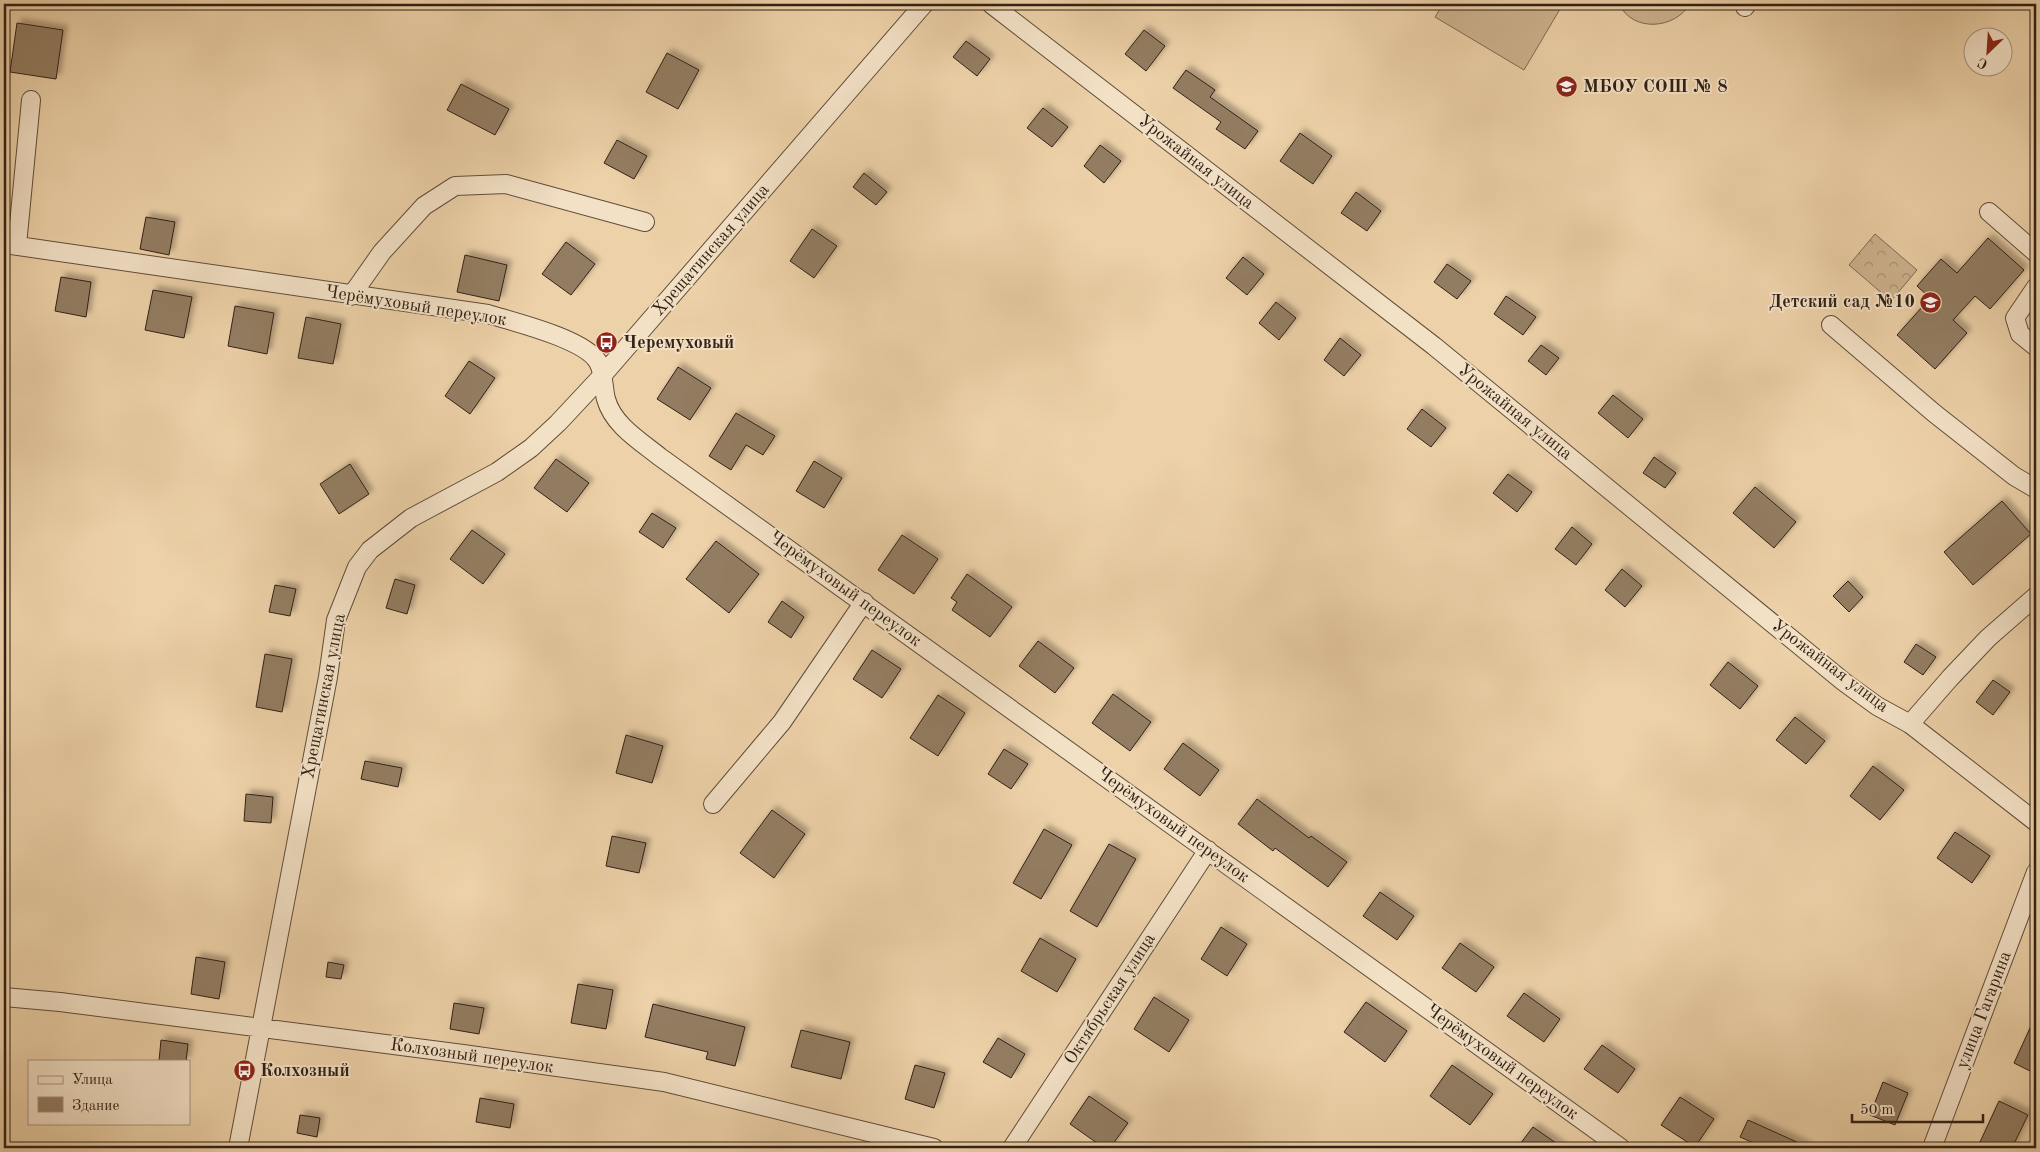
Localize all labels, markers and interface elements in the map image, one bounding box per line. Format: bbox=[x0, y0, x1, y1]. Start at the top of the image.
north arrow bbox=[1962, 28, 2012, 78]
text: С bbox=[1976, 55, 1990, 71]
school or university icon: МБОУ СОШ № 8 bbox=[1555, 75, 1579, 99]
place label: МБОУ СОШ № 8 bbox=[1583, 78, 1728, 96]
street label: Урожайная улица bbox=[1135, 111, 1257, 213]
street label: Хрещатинская улица bbox=[649, 181, 773, 319]
street label: Черёмуховый переулок bbox=[324, 283, 508, 329]
school or university icon: Детский сад №10 bbox=[1919, 290, 1943, 314]
place label: Детский сад №10 bbox=[1769, 293, 1915, 311]
bus stop icon: Черемуховый bbox=[595, 331, 619, 355]
place label: Черемуховый bbox=[623, 334, 734, 352]
street label: Урожайная улица bbox=[1454, 361, 1576, 464]
street label: Черёмуховый переулок bbox=[766, 528, 924, 650]
street label: Хрещатинская улица bbox=[299, 612, 349, 780]
street label: Урожайная улица bbox=[1768, 616, 1892, 716]
street label: Черёмуховый переулок bbox=[1094, 764, 1252, 886]
street label: Октябрьская улица bbox=[1061, 930, 1159, 1068]
street label: улица Гагарина bbox=[1953, 949, 2015, 1071]
street label: Черёмуховый переулок bbox=[1423, 1001, 1581, 1123]
street label: Колхозный переулок bbox=[389, 1036, 555, 1076]
bus stop icon: Колхозный bbox=[232, 1059, 256, 1083]
legend bbox=[28, 1060, 190, 1124]
place label: Колхозный bbox=[260, 1062, 350, 1080]
text: Улица bbox=[72, 1073, 113, 1088]
scale bar bbox=[1852, 1092, 1984, 1124]
text: Здание bbox=[72, 1099, 119, 1114]
text: 50 m bbox=[1860, 1103, 1894, 1118]

